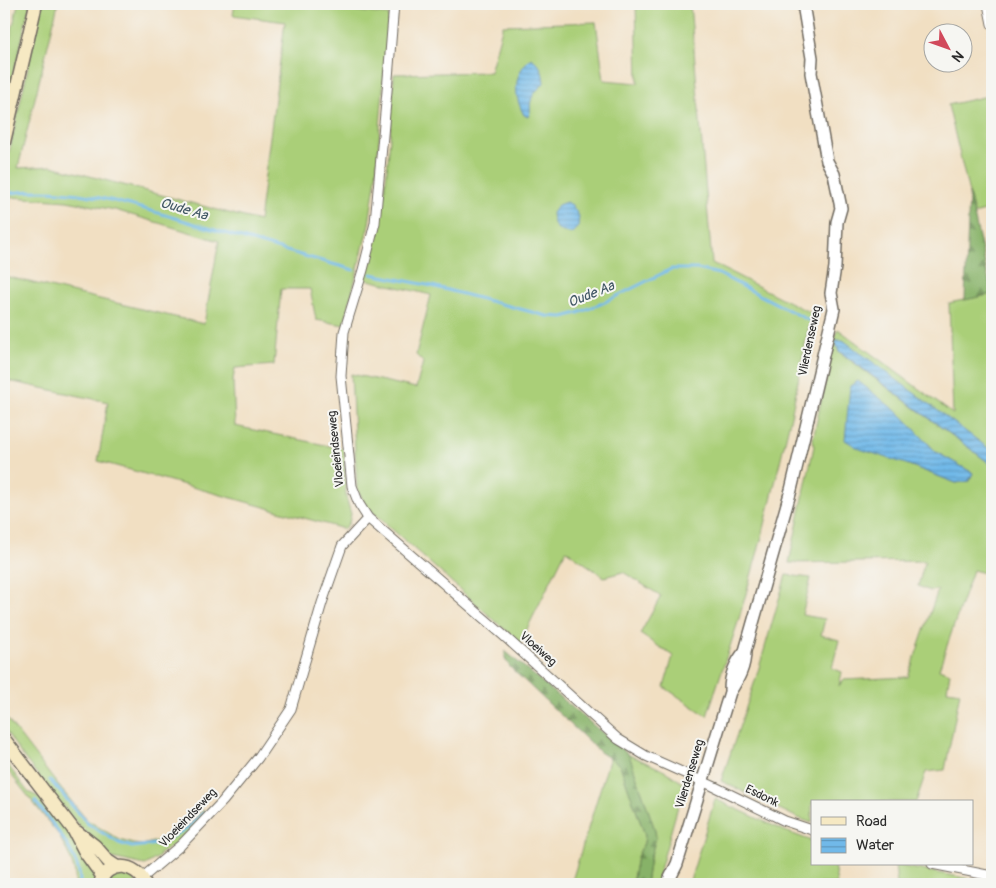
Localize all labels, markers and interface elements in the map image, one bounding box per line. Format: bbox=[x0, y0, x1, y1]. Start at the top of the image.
north arrow bbox=[924, 22, 974, 72]
text: N bbox=[948, 47, 967, 65]
water label: Oude Aa bbox=[158, 194, 211, 224]
water label: Oude Aa bbox=[565, 276, 618, 311]
street label: Vlierdenseweg bbox=[795, 304, 825, 378]
street label: Vloeieindseweg bbox=[325, 410, 347, 488]
street label: Vloeiweg bbox=[516, 629, 560, 669]
street label: Vlierdenseweg bbox=[672, 738, 708, 810]
street label: Esdonk bbox=[743, 782, 781, 810]
street label: Vloeieindseweg bbox=[156, 785, 220, 851]
legend bbox=[811, 800, 974, 866]
text: Road bbox=[856, 812, 887, 831]
text: Water bbox=[856, 836, 895, 855]

